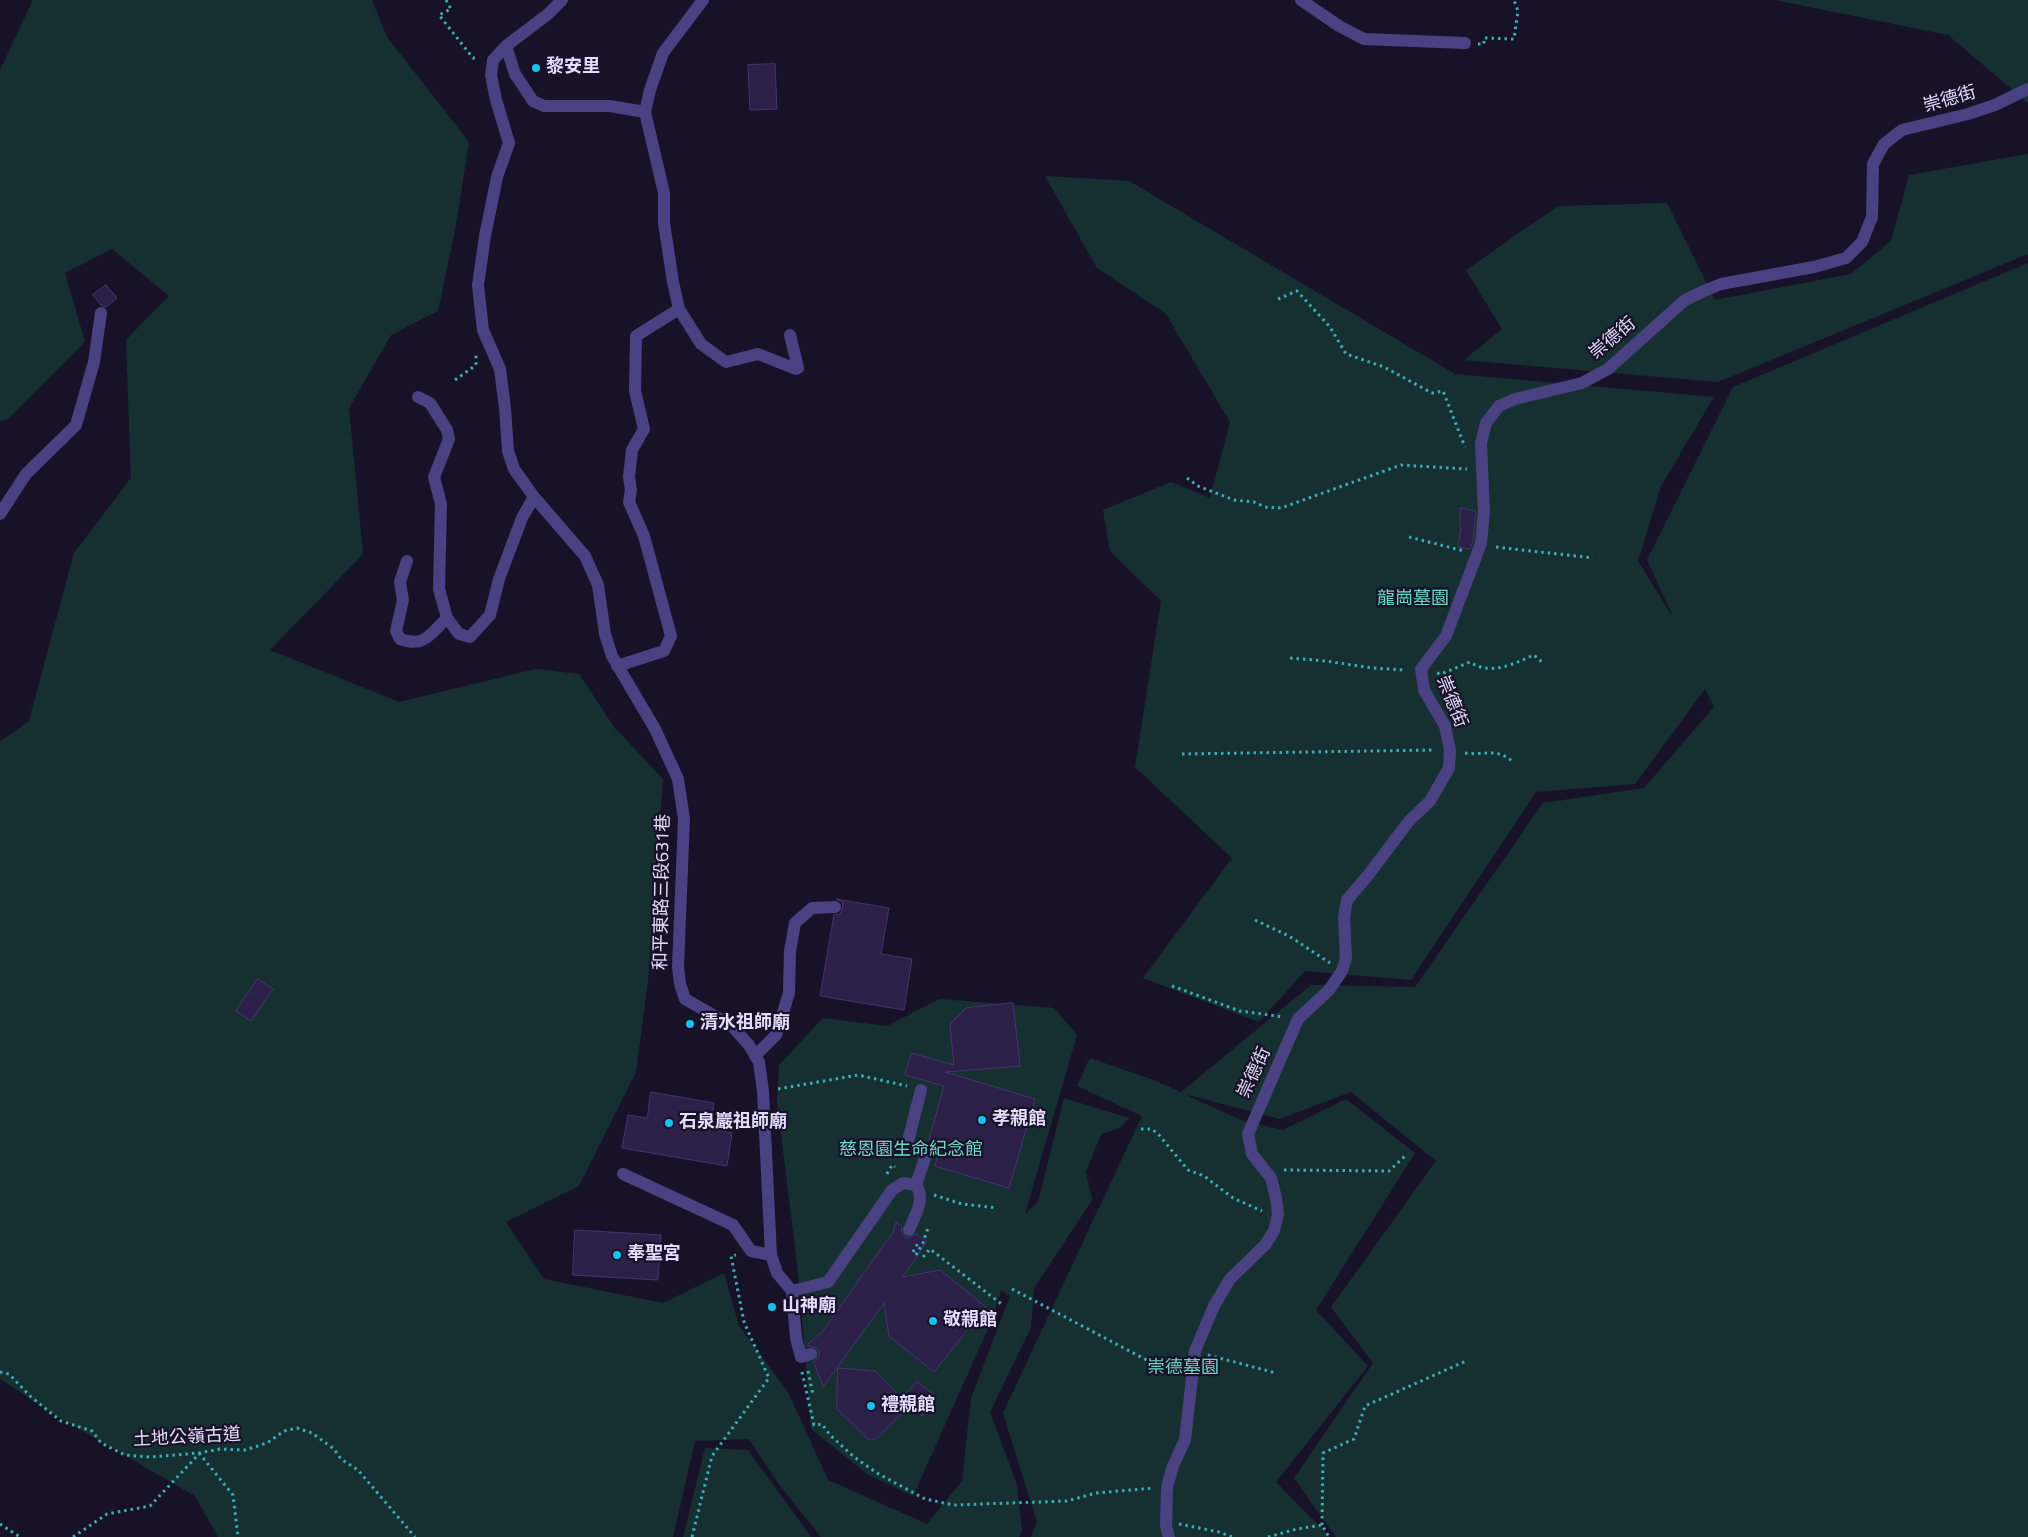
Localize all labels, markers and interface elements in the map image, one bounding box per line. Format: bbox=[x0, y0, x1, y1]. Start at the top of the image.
place label: 黎安里 bbox=[546, 57, 600, 79]
marker: 黎安里 bbox=[530, 62, 542, 74]
street label: 崇德街 bbox=[1921, 82, 1979, 118]
street label: 崇德街 bbox=[1585, 313, 1641, 365]
park label: 龍崗墓園 bbox=[1377, 589, 1449, 611]
street label: 崇德街 bbox=[1431, 673, 1471, 731]
street label: 和平東路三段631巷 bbox=[651, 814, 675, 970]
place label: 清水祖師廟 bbox=[700, 1013, 790, 1035]
marker: 清水祖師廟 bbox=[684, 1018, 696, 1030]
street label: 崇德街 bbox=[1234, 1044, 1276, 1102]
place label: 孝親館 bbox=[992, 1109, 1046, 1131]
place label: 石泉巖祖師廟 bbox=[679, 1112, 787, 1134]
marker: 孝親館 bbox=[976, 1114, 988, 1126]
marker: 石泉巖祖師廟 bbox=[663, 1117, 675, 1129]
park label: 慈恩園生命紀念館 bbox=[839, 1140, 983, 1162]
place label: 奉聖宮 bbox=[627, 1244, 681, 1266]
marker: 奉聖宮 bbox=[611, 1249, 623, 1261]
place label: 山神廟 bbox=[782, 1296, 836, 1318]
marker: 山神廟 bbox=[766, 1301, 778, 1313]
place label: 敬親館 bbox=[943, 1310, 997, 1332]
marker: 敬親館 bbox=[927, 1315, 939, 1327]
park label: 崇德墓園 bbox=[1147, 1358, 1219, 1380]
place label: 禮親館 bbox=[881, 1395, 935, 1417]
marker: 禮親館 bbox=[865, 1400, 877, 1412]
street label: 土地公嶺古道 bbox=[133, 1424, 241, 1452]

